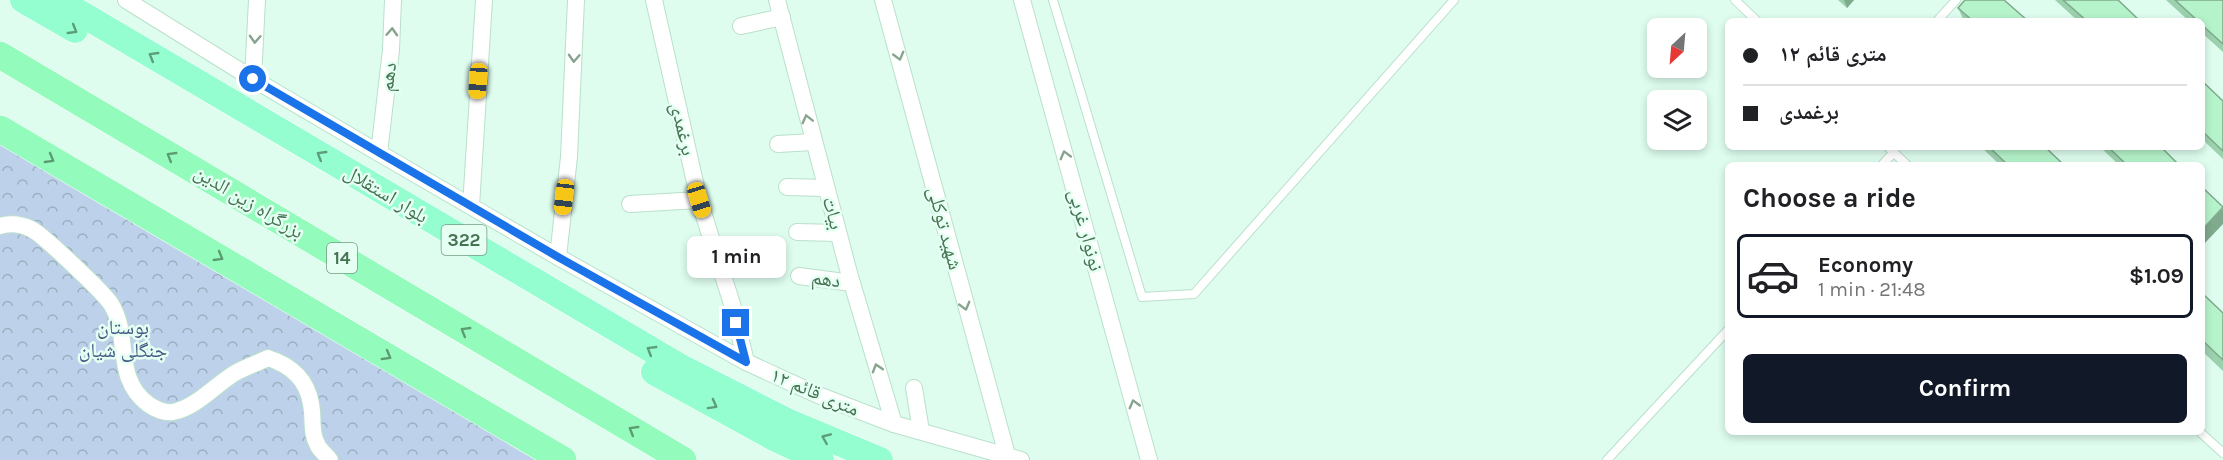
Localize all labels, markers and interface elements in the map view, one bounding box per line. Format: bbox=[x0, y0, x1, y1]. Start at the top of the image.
north arrow bbox=[1647, 18, 1707, 78]
map controls bbox=[1647, 18, 1707, 150]
one-way arrow bbox=[67, 22, 78, 34]
one-way arrow bbox=[385, 28, 398, 37]
one-way arrow bbox=[248, 35, 261, 44]
text: ۱۲ متری قائم bbox=[1779, 41, 1887, 67]
one-way arrow bbox=[891, 51, 904, 61]
one-way arrow bbox=[149, 52, 159, 63]
one-way arrow bbox=[568, 54, 581, 63]
street label: دهم bbox=[375, 61, 403, 93]
car bbox=[468, 62, 488, 100]
route start bbox=[239, 65, 266, 92]
button: layers bbox=[1647, 90, 1707, 150]
text: برغمدی bbox=[1779, 99, 1839, 125]
street label: برغمدی bbox=[666, 100, 700, 158]
one-way arrow bbox=[802, 115, 815, 125]
one-way arrow bbox=[1060, 150, 1072, 161]
one-way arrow bbox=[44, 151, 54, 163]
one-way arrow bbox=[317, 151, 327, 162]
one-way arrow bbox=[167, 152, 177, 164]
street label: بزرگراه زین الدین bbox=[190, 160, 308, 244]
street label: بلوار استقلال bbox=[340, 160, 432, 228]
car bbox=[553, 178, 575, 216]
car bbox=[685, 180, 713, 220]
text: Choose a ride bbox=[1743, 182, 1916, 214]
street label: شهید توکلی bbox=[923, 184, 967, 272]
street label: نونوار غربی bbox=[1064, 186, 1108, 274]
street label: بیات bbox=[818, 194, 848, 232]
road number: 322 bbox=[442, 225, 486, 255]
callout: 1 min bbox=[686, 236, 786, 278]
road number: 14 bbox=[327, 243, 357, 273]
text: 1 min bbox=[711, 245, 762, 268]
icon: car bbox=[1746, 249, 1800, 303]
one-way arrow bbox=[213, 250, 223, 262]
text: Economy bbox=[1818, 252, 1913, 278]
text: $1.09 bbox=[2129, 263, 2184, 289]
street label: دهم bbox=[810, 266, 842, 294]
text: 1 min · 21:48 bbox=[1818, 278, 1925, 301]
one-way arrow bbox=[958, 301, 971, 311]
route end bbox=[722, 309, 749, 336]
park label: بوستان جنگلی شیان bbox=[79, 316, 167, 362]
one-way arrow bbox=[461, 326, 471, 338]
one-way arrow bbox=[647, 346, 658, 358]
one-way arrow bbox=[381, 349, 391, 361]
button: Confirm bbox=[1743, 354, 2187, 423]
street label: ۱۲ متری قائم bbox=[767, 363, 863, 423]
one-way arrow bbox=[872, 363, 884, 374]
one-way arrow bbox=[706, 398, 717, 409]
one-way arrow bbox=[1129, 399, 1141, 409]
one-way arrow bbox=[629, 426, 639, 438]
one-way arrow bbox=[821, 433, 832, 445]

